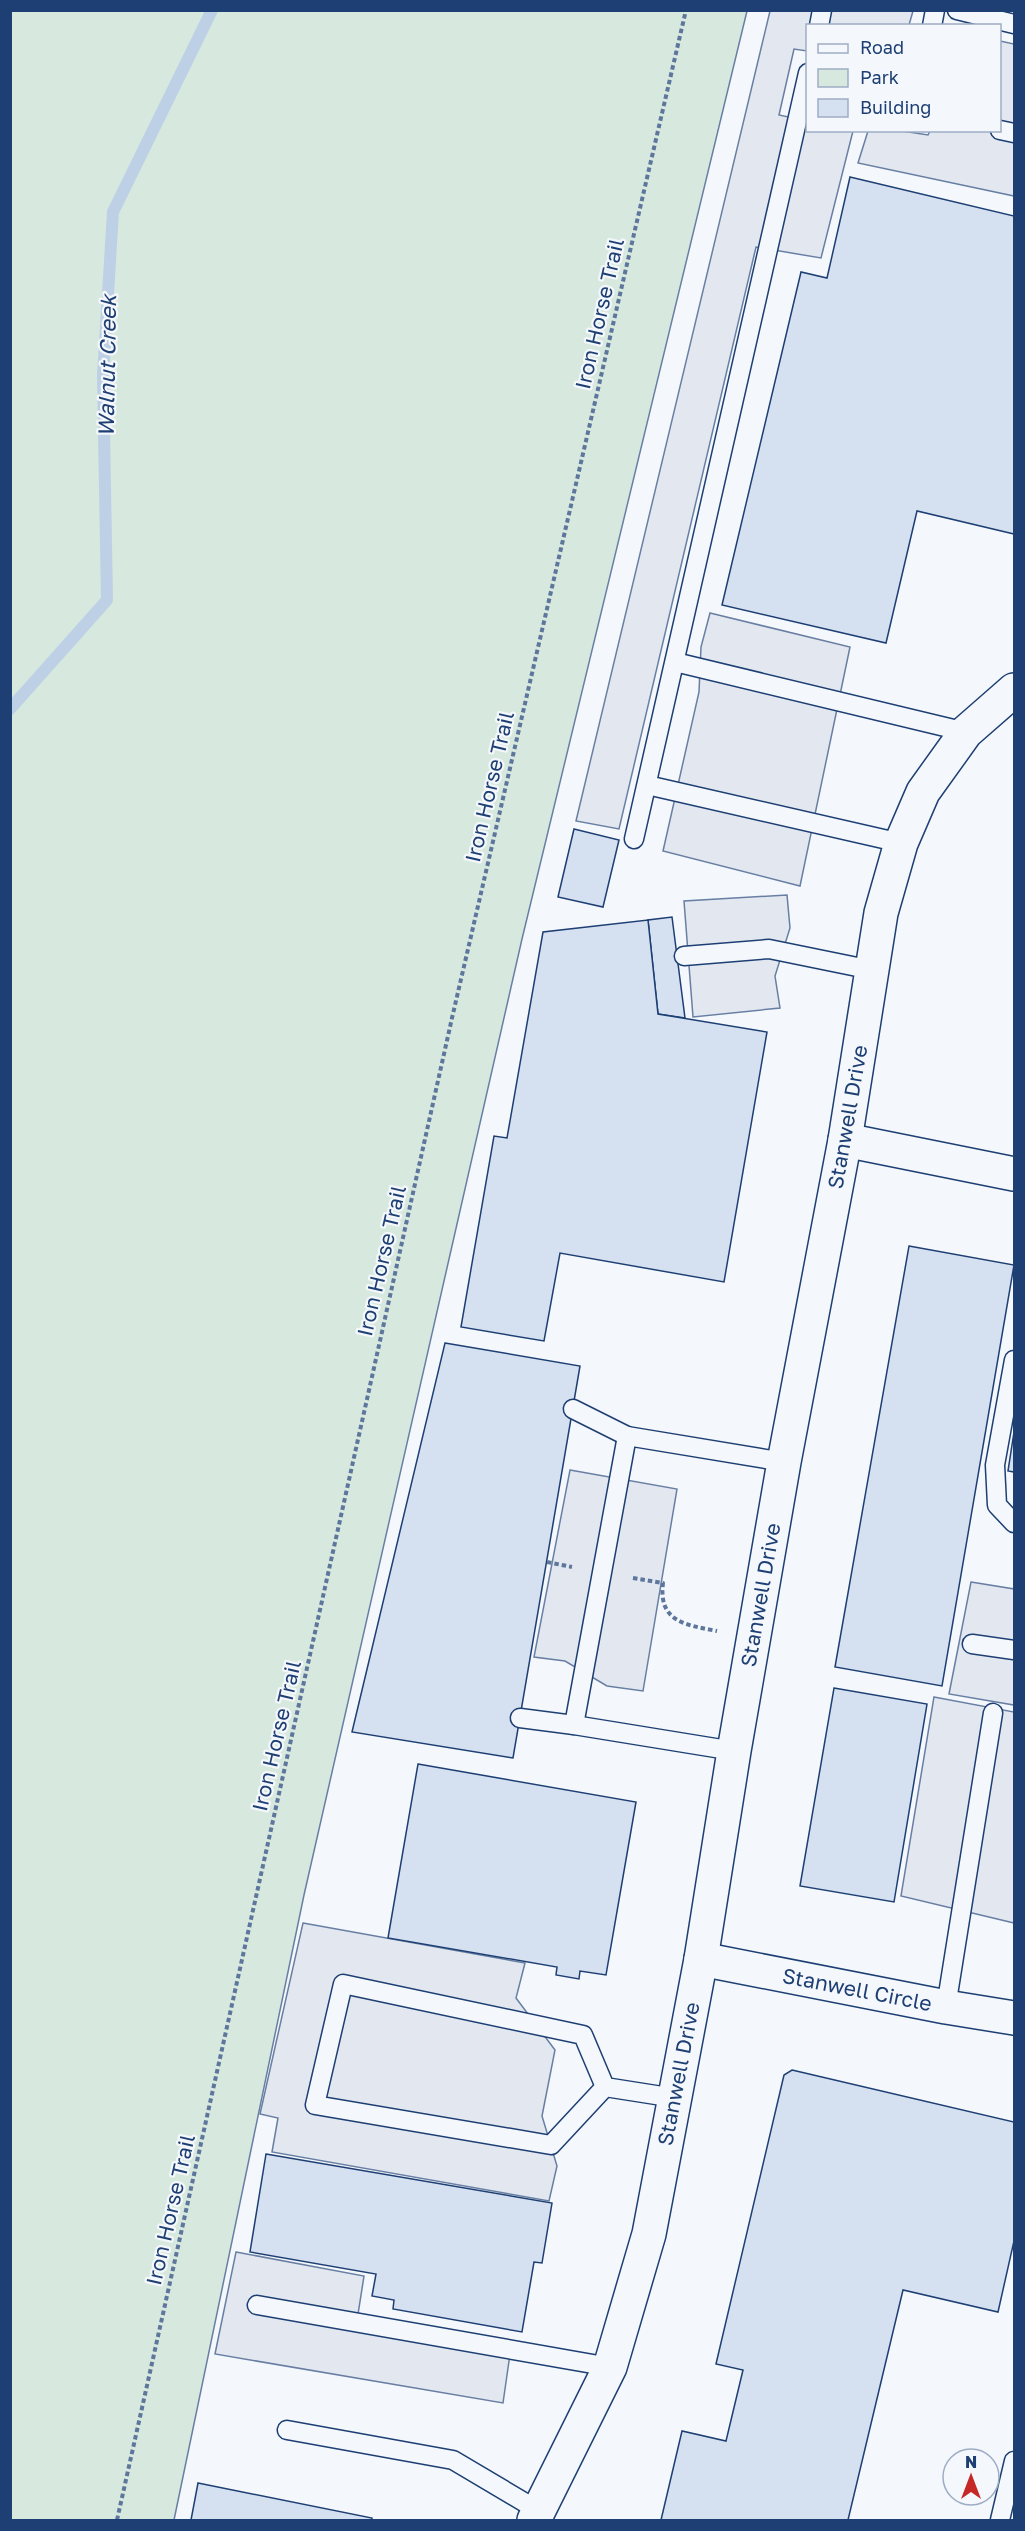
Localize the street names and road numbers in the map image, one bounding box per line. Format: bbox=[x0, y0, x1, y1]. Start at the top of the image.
street label: Iron Horse Trail bbox=[569, 236, 629, 392]
street label: Iron Horse Trail bbox=[459, 709, 519, 865]
street label: Stanwell Drive bbox=[822, 1043, 872, 1191]
street label: Iron Horse Trail bbox=[351, 1183, 411, 1339]
street label: Stanwell Drive bbox=[735, 1521, 785, 1669]
street label: Iron Horse Trail bbox=[246, 1658, 306, 1814]
street label: Stanwell Circle bbox=[780, 1962, 934, 2016]
street label: Stanwell Drive bbox=[651, 2000, 705, 2148]
street label: Iron Horse Trail bbox=[140, 2132, 200, 2288]

